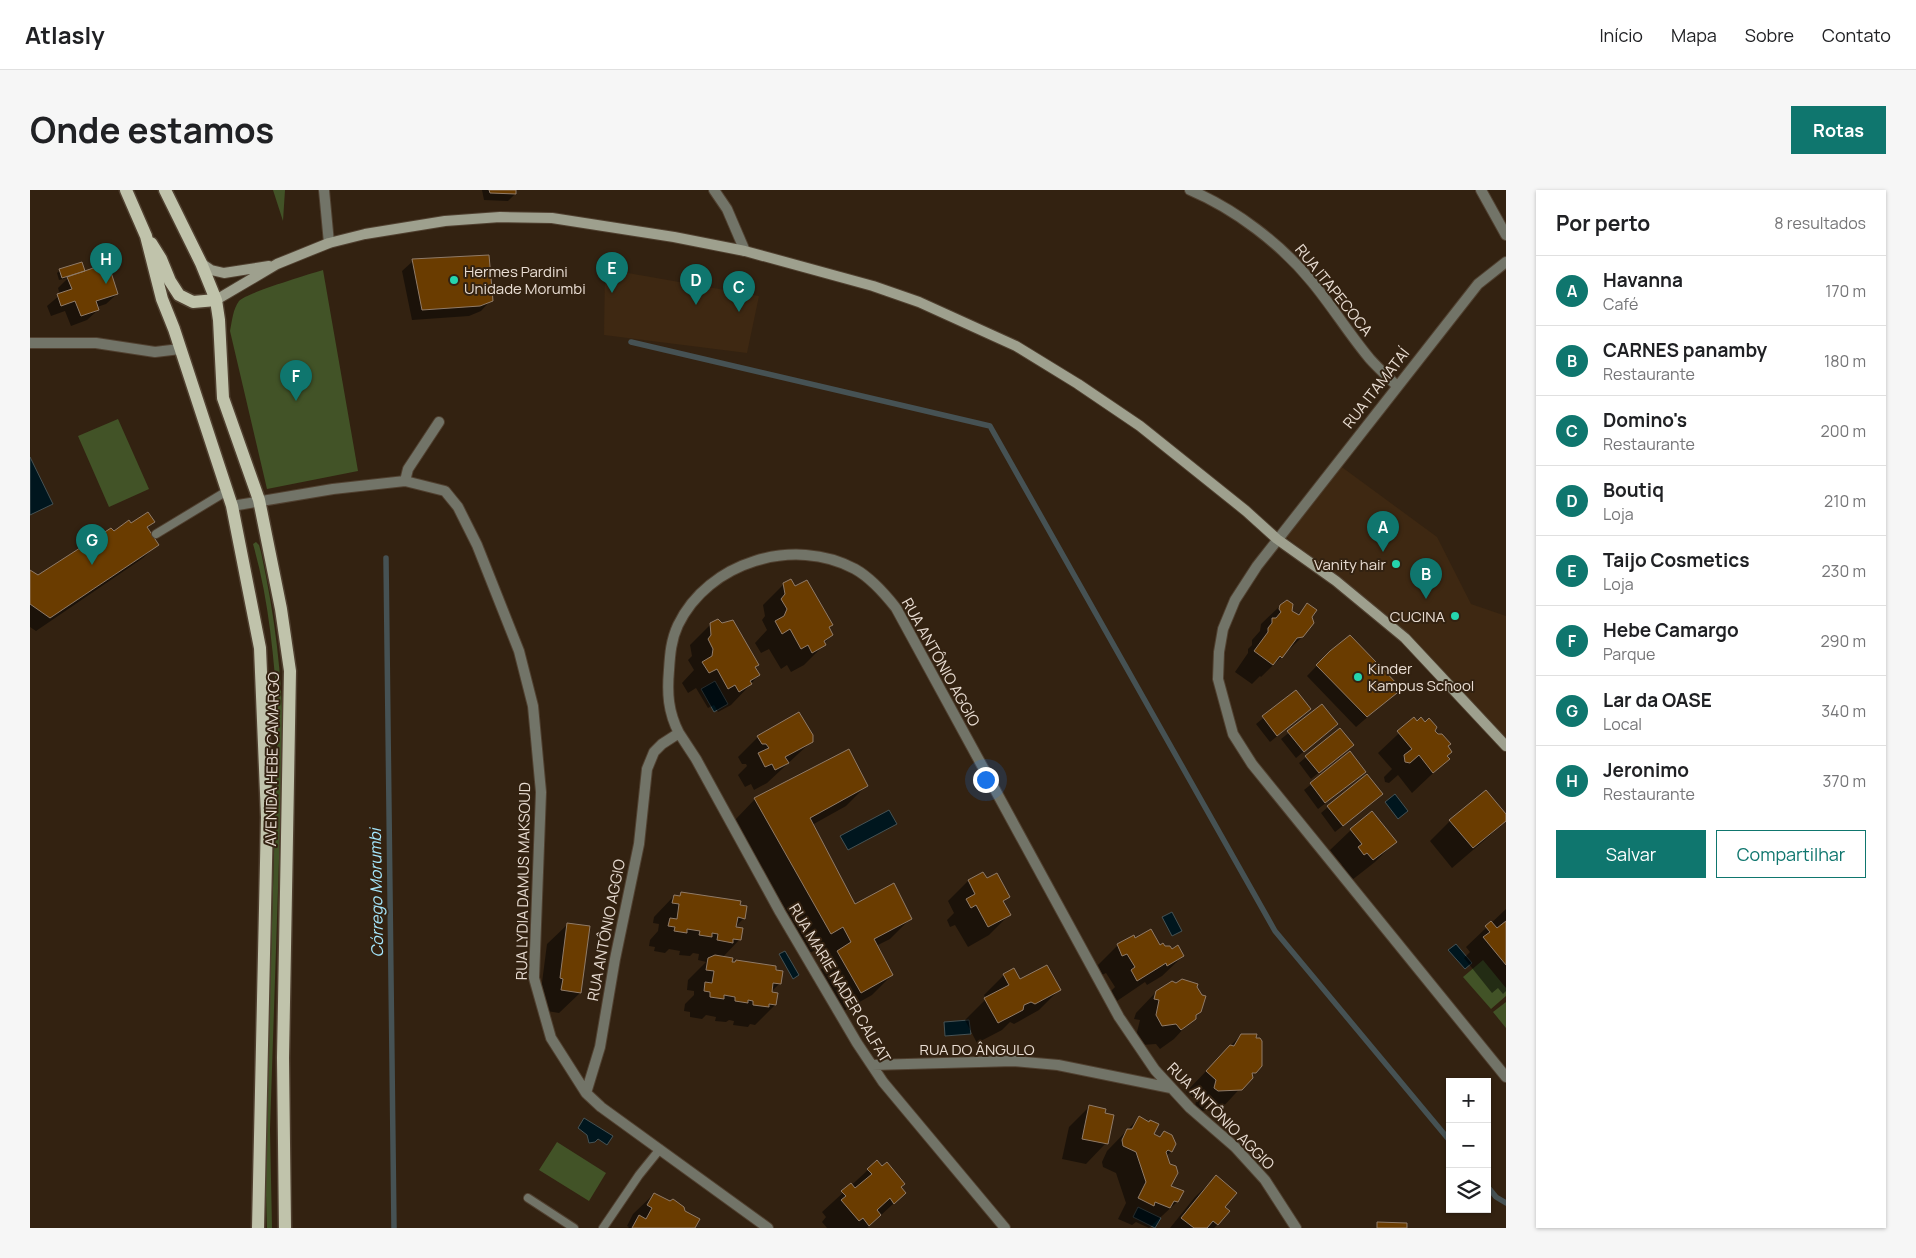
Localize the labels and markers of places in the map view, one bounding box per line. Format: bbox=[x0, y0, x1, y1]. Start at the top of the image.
pin: H bbox=[90, 243, 122, 284]
pin: E bbox=[596, 252, 628, 293]
place label: Hermes Pardini Unidade Morumbi bbox=[464, 261, 586, 299]
pin: D bbox=[680, 264, 712, 305]
pin: C bbox=[723, 271, 755, 312]
marker: Hermes Pardini Unidade Morumbi bbox=[448, 274, 460, 286]
pin: F bbox=[280, 360, 312, 401]
pin: A bbox=[1367, 511, 1399, 552]
pin: G bbox=[76, 524, 108, 565]
place label: Vanity hair bbox=[1314, 554, 1387, 575]
marker: Vanity hair bbox=[1390, 558, 1402, 570]
pin: B bbox=[1410, 558, 1442, 599]
place label: CUCINA bbox=[1390, 606, 1445, 627]
marker: CUCINA bbox=[1449, 610, 1461, 622]
place label: Kinder Kampus School bbox=[1368, 658, 1474, 696]
marker: Kinder Kampus School bbox=[1352, 671, 1364, 683]

